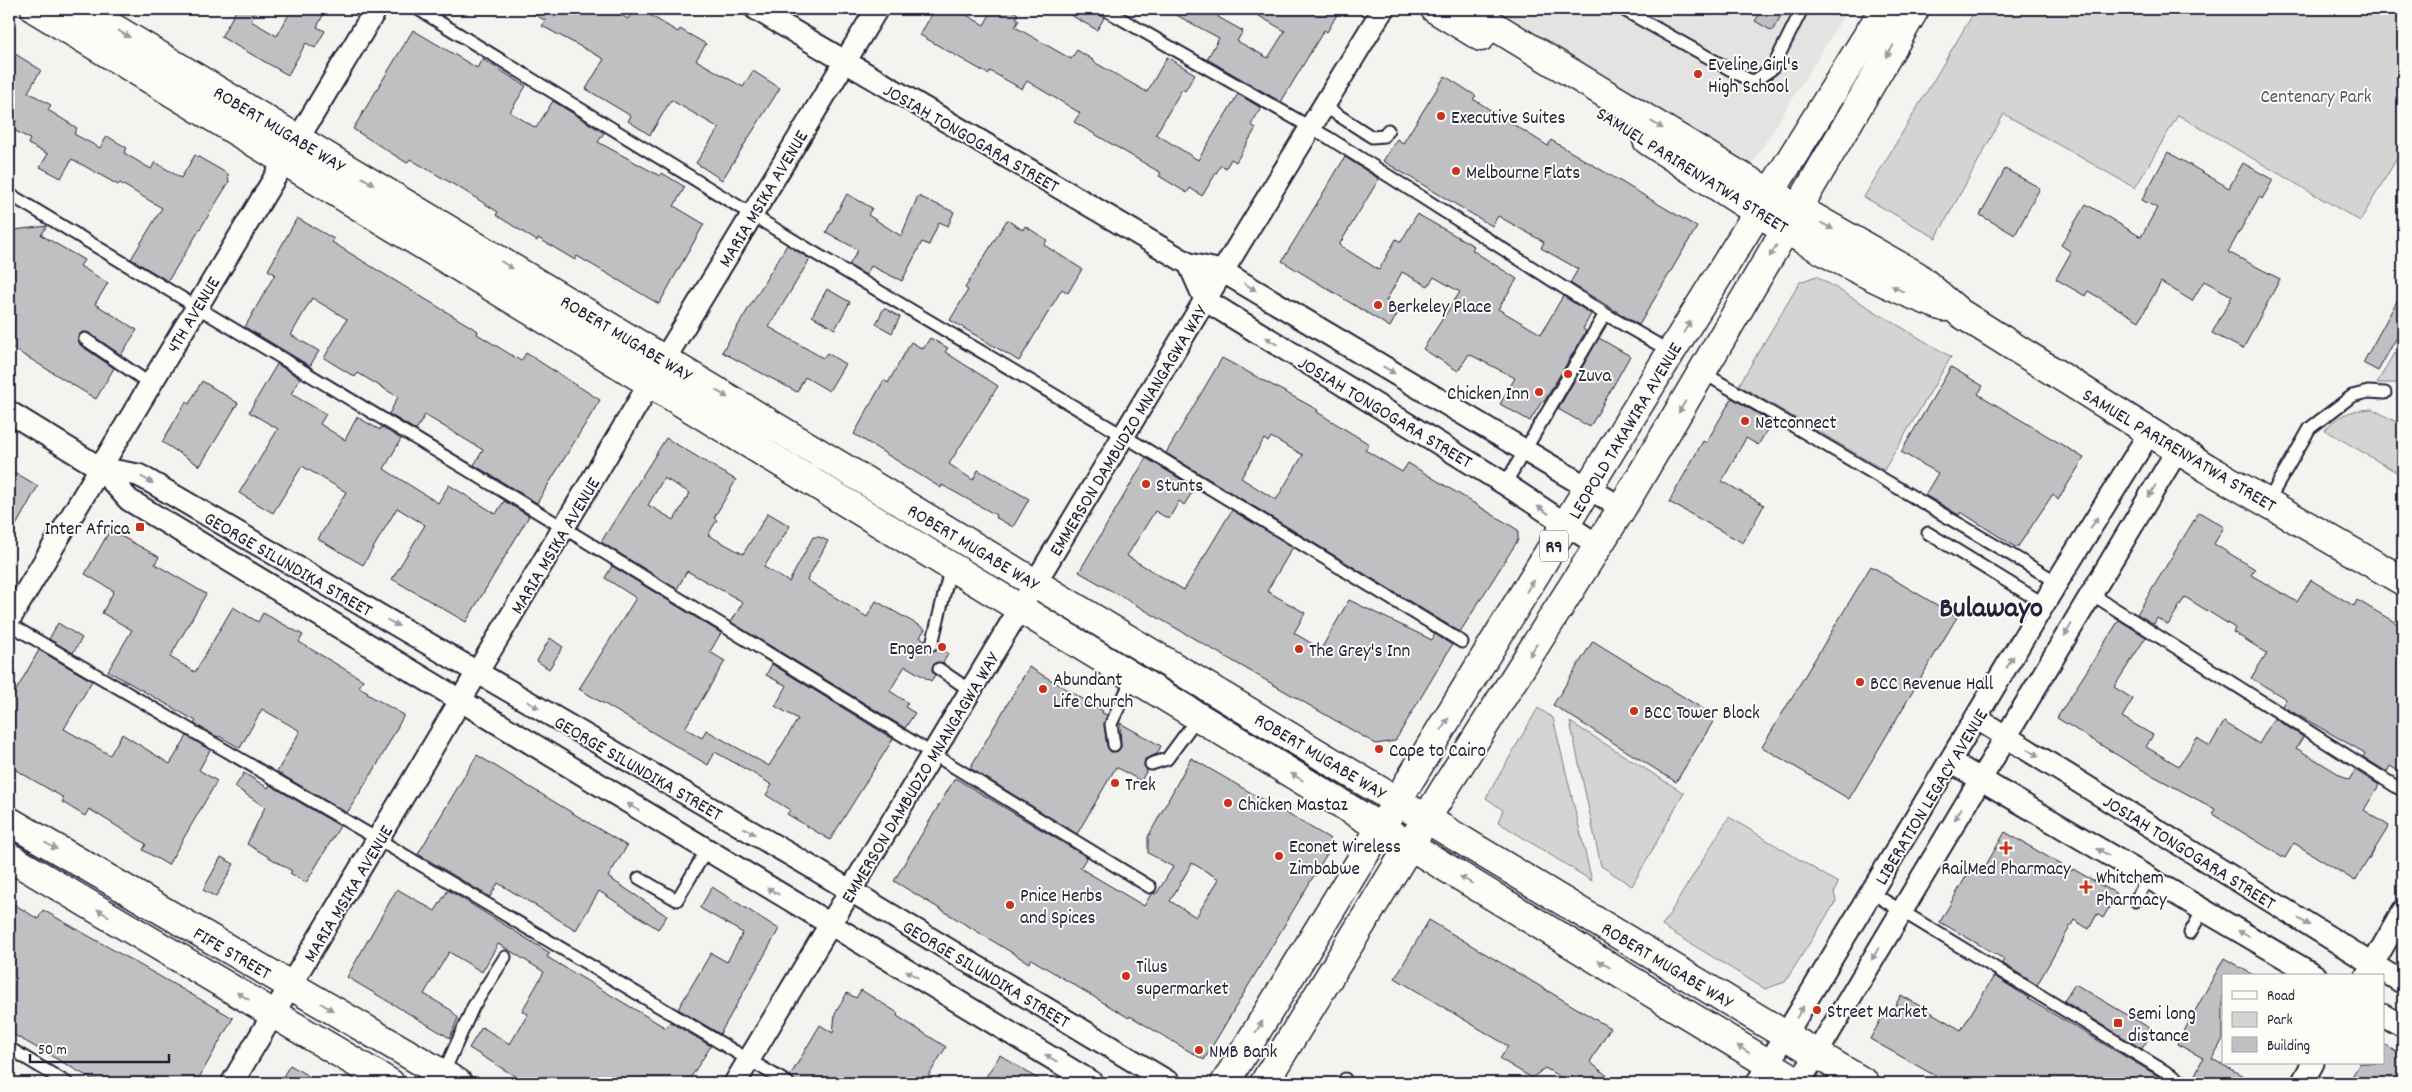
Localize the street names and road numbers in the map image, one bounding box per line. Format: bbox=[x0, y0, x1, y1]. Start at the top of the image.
street label: JOSIAH TONGOGARA STREET bbox=[877, 79, 1064, 202]
street label: ROBERT MUGABE WAY bbox=[207, 81, 350, 182]
street label: SAMUEL PARIRENYATWA STREET bbox=[1590, 102, 1793, 242]
street label: MARIA MSIKA AVENUE bbox=[713, 126, 817, 273]
street label: 4TH AVENUE bbox=[162, 272, 229, 359]
street label: ROBERT MUGABE WAY bbox=[554, 290, 697, 391]
street label: EMMERSON DAMBUDZO MNANGAGWA WAY bbox=[1044, 300, 1216, 562]
street label: LEOPOLD TAKAWIRA AVENUE bbox=[1563, 338, 1691, 525]
street label: JOSIAH TONGOGARA STREET bbox=[1292, 351, 1477, 477]
street label: SAMUEL PARIRENYATWA STREET bbox=[2076, 383, 2281, 521]
street label: MARIA MSIKA AVENUE bbox=[505, 473, 609, 620]
street label: ROBERT MUGABE WAY bbox=[901, 499, 1044, 600]
street label: GEORGE SILUNDIKA STREET bbox=[198, 507, 377, 626]
road number: R9 bbox=[1540, 530, 1568, 562]
street label: EMMERSON DAMBUDZO MNANGAGWA WAY bbox=[836, 647, 1008, 909]
street label: LIBERATION LEGACY AVENUE bbox=[1870, 704, 1997, 891]
street label: ROBERT MUGABE WAY bbox=[1248, 708, 1391, 809]
street label: GEORGE SILUNDIKA STREET bbox=[548, 711, 727, 830]
street label: JOSIAH TONGOGARA STREET bbox=[2097, 790, 2280, 918]
street label: MARIA MSIKA AVENUE bbox=[298, 821, 402, 968]
street label: GEORGE SILUNDIKA STREET bbox=[896, 915, 1074, 1037]
street label: ROBERT MUGABE WAY bbox=[1595, 917, 1738, 1018]
street label: FIFE STREET bbox=[187, 922, 276, 988]

